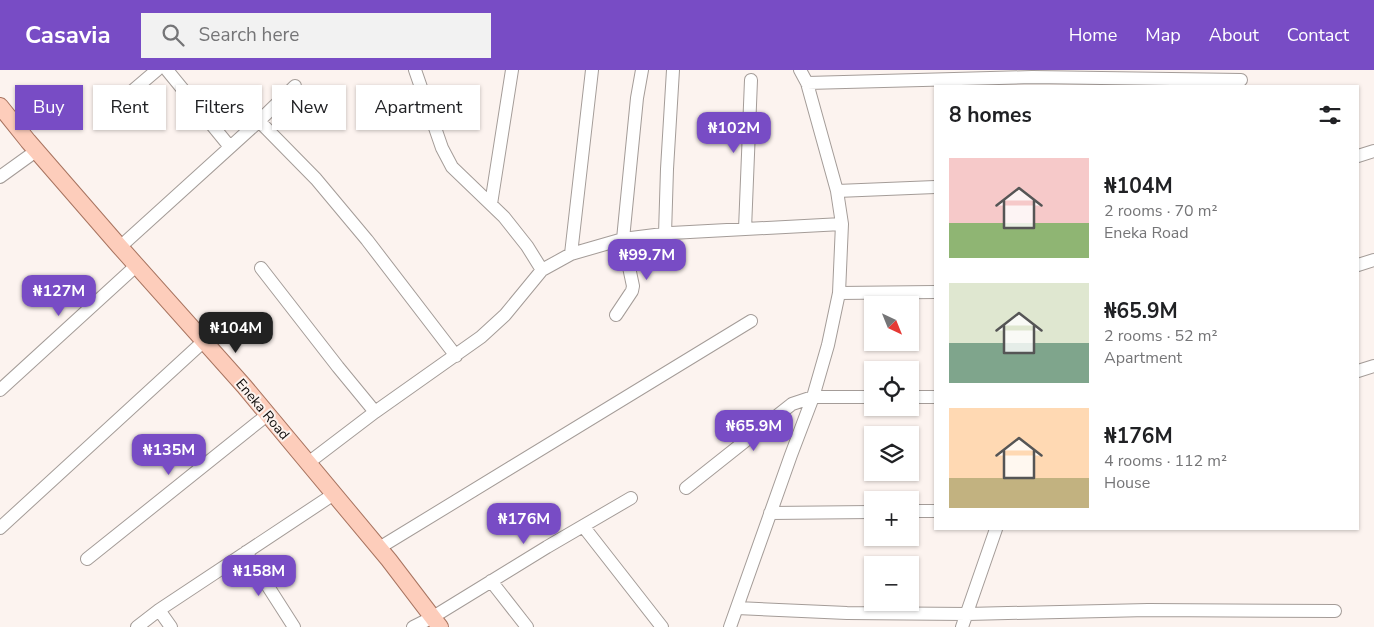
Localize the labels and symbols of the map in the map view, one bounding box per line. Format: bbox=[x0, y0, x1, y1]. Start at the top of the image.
pin: ₦102M bbox=[699, 112, 769, 154]
pin: ₦99.7M bbox=[606, 238, 688, 281]
pin: ₦127M bbox=[24, 274, 94, 317]
north arrow bbox=[864, 296, 919, 351]
pin: ₦104M bbox=[201, 312, 271, 354]
street label: Eneka Road bbox=[232, 375, 294, 444]
pin: ₦65.9M bbox=[713, 410, 795, 452]
pin: ₦135M bbox=[134, 434, 204, 476]
pin: ₦176M bbox=[489, 502, 559, 545]
pin: ₦158M bbox=[224, 554, 294, 597]

